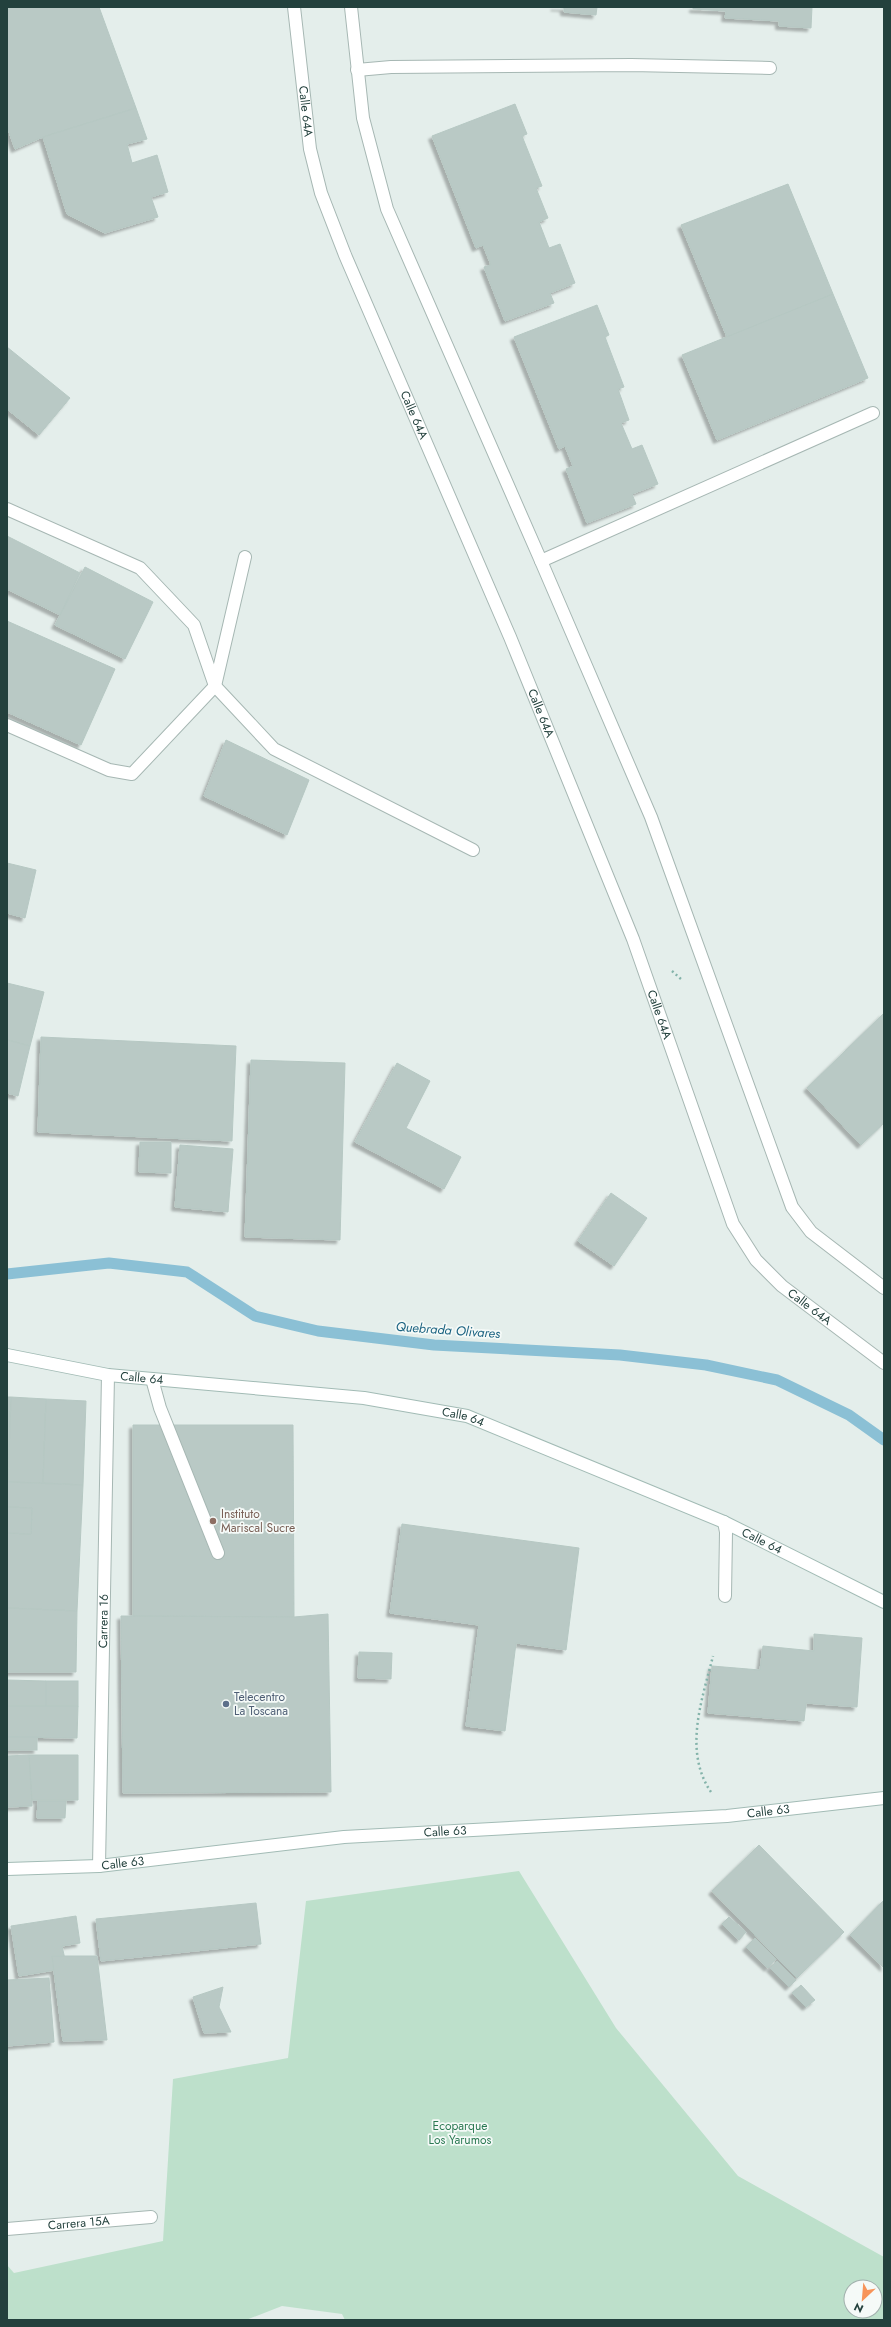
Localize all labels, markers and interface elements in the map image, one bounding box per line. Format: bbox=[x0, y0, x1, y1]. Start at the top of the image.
street label: Calle 64A bbox=[294, 85, 318, 138]
street label: Calle 64A bbox=[396, 388, 433, 442]
street label: Calle 64A bbox=[523, 686, 559, 740]
street label: Calle 64A bbox=[643, 987, 677, 1042]
street label: Calle 64A bbox=[784, 1284, 835, 1329]
water label: Quebrada Olivares bbox=[395, 1317, 502, 1343]
street label: Calle 64 bbox=[120, 1367, 164, 1389]
street label: Calle 64 bbox=[441, 1403, 487, 1431]
place label: Instituto Mariscal Sucre bbox=[221, 1505, 295, 1537]
marker: Instituto Mariscal Sucre bbox=[208, 1516, 218, 1526]
street label: Calle 64 bbox=[739, 1523, 785, 1559]
street label: Carrera 16 bbox=[94, 1594, 113, 1648]
place label: Telecentro La Toscana bbox=[234, 1688, 288, 1720]
marker: Telecentro La Toscana bbox=[221, 1699, 231, 1709]
street label: Calle 63 bbox=[746, 1800, 791, 1823]
street label: Calle 63 bbox=[423, 1821, 467, 1842]
street label: Calle 63 bbox=[100, 1852, 146, 1875]
park label: Ecoparque Los Yarumos bbox=[429, 2117, 492, 2149]
street label: Carrera 15A bbox=[47, 2211, 110, 2235]
north arrow bbox=[843, 2279, 883, 2319]
text: N bbox=[851, 2299, 866, 2317]

